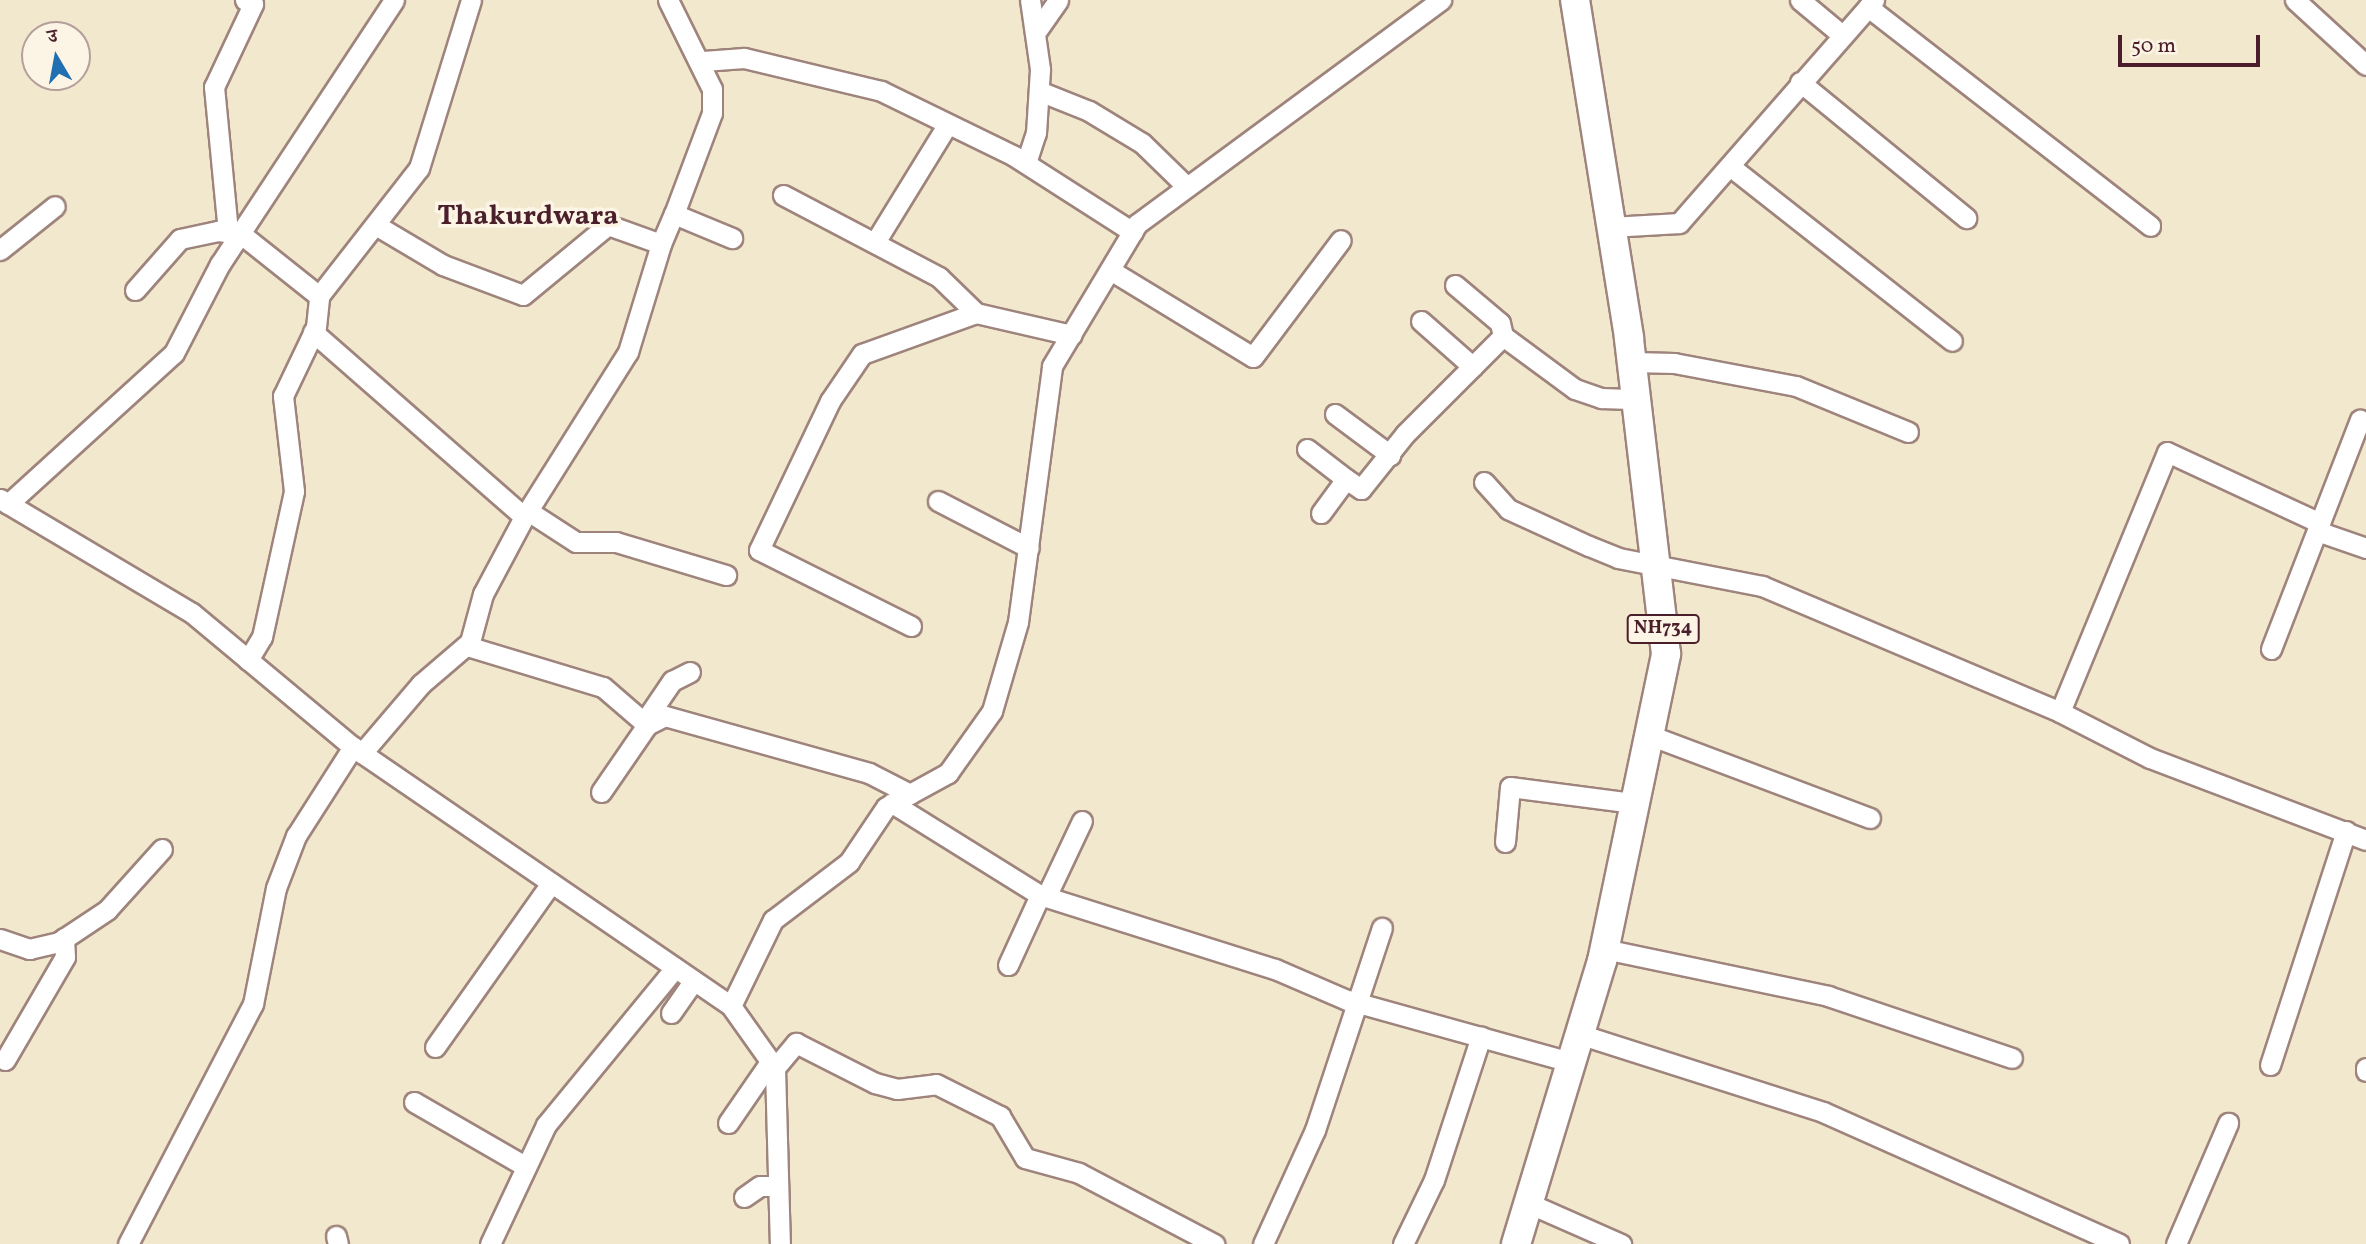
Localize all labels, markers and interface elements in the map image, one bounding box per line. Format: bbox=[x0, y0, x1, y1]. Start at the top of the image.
north arrow bbox=[21, 21, 91, 91]
scale bar bbox=[2121, 21, 2263, 65]
text: उ bbox=[46, 24, 60, 51]
text: 50 m bbox=[2131, 32, 2176, 61]
district label: Thakurdwara bbox=[437, 200, 619, 234]
road number: NH734 bbox=[1626, 614, 1700, 644]

